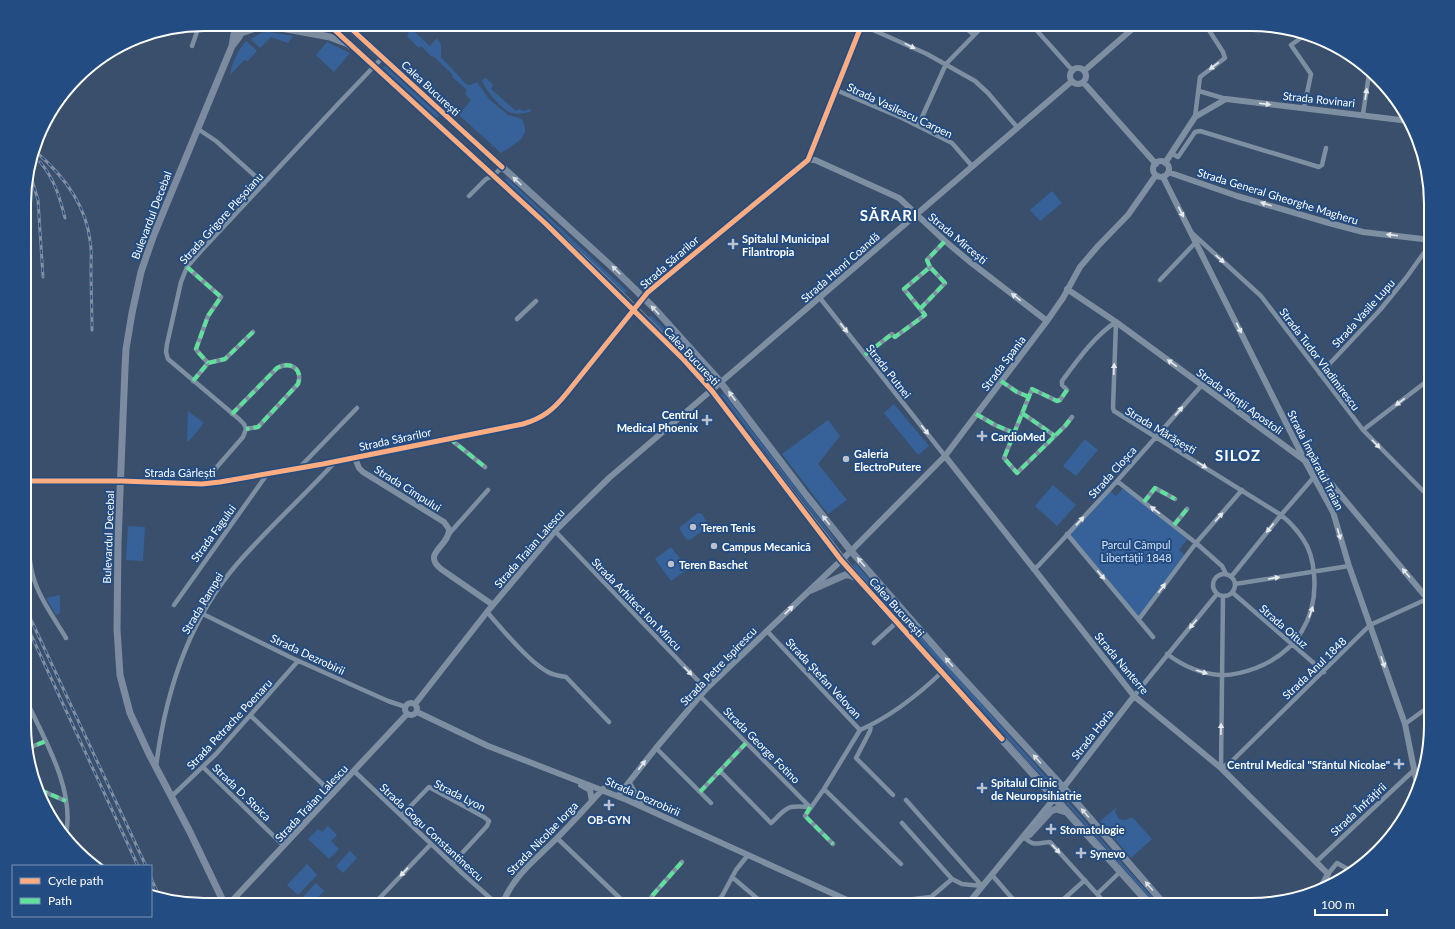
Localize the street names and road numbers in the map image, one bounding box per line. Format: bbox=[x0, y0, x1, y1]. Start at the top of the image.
street label: Calea București bbox=[399, 58, 463, 119]
street label: Strada Vasilescu Carpen bbox=[845, 80, 955, 140]
street label: Strada Rovinari bbox=[1282, 89, 1356, 109]
street label: Strada General Gheorghe Magheru bbox=[1196, 165, 1360, 227]
street label: Bulevardul Decebal bbox=[128, 169, 174, 261]
street label: Strada Grigore Pleșoianu bbox=[176, 170, 266, 266]
street label: Strada Mircești bbox=[926, 210, 990, 266]
street label: Strada Henri Coandă bbox=[798, 229, 882, 305]
street label: Strada Sărarilor bbox=[637, 233, 701, 291]
street label: Strada Vasile Lupu bbox=[1329, 276, 1397, 350]
street label: Strada Tudor Vladimirescu bbox=[1277, 305, 1363, 413]
street label: Calea București bbox=[662, 324, 723, 388]
street label: Strada Spania bbox=[978, 333, 1028, 393]
street label: Strada Putnei bbox=[864, 341, 914, 401]
street label: Strada Sfinții Apostoli bbox=[1194, 365, 1286, 437]
street label: Strada Mărășești bbox=[1123, 404, 1199, 456]
street label: Strada Împăratul Traian bbox=[1285, 408, 1347, 512]
street label: Strada Sărarilor bbox=[358, 425, 432, 453]
street label: Strada Cloșca bbox=[1085, 443, 1139, 501]
street label: Strada Cîmpului bbox=[372, 462, 444, 514]
street label: Strada Gârlești bbox=[145, 466, 216, 479]
street label: Bulevardul Decebal bbox=[100, 490, 116, 584]
street label: Strada Fagului bbox=[188, 502, 238, 564]
street label: Strada Traian Lalescu bbox=[491, 506, 567, 590]
street label: Strada Arhitect Ion Mincu bbox=[589, 555, 685, 653]
street label: Strada Rampei bbox=[179, 570, 226, 636]
street label: Calea București bbox=[867, 575, 927, 639]
street label: Strada Oituz bbox=[1257, 601, 1311, 651]
street label: Strada Petre Ispirescu bbox=[677, 624, 759, 708]
street label: Strada Nanterre bbox=[1092, 629, 1152, 697]
street label: Strada Dezrobirii bbox=[269, 631, 348, 677]
street label: Strada Anul 1848 bbox=[1279, 634, 1349, 702]
street label: Strada Ștefan Velovan bbox=[783, 635, 865, 721]
street label: Strada Petrache Poenaru bbox=[184, 676, 274, 772]
street label: Strada George Fotino bbox=[721, 704, 803, 786]
street label: Strada Horia bbox=[1068, 706, 1116, 762]
street label: Strada D. Stoica bbox=[210, 761, 274, 823]
street label: Strada Traian Lalescu bbox=[272, 762, 350, 844]
street label: Strada Dezrobirii bbox=[604, 774, 683, 818]
street label: Strada Lyon bbox=[432, 776, 488, 814]
street label: Strada Înfrățirii bbox=[1327, 780, 1389, 838]
street label: Strada Gogu Constantinescu bbox=[377, 781, 487, 883]
street label: Strada Nicolae Iorga bbox=[504, 799, 580, 877]

